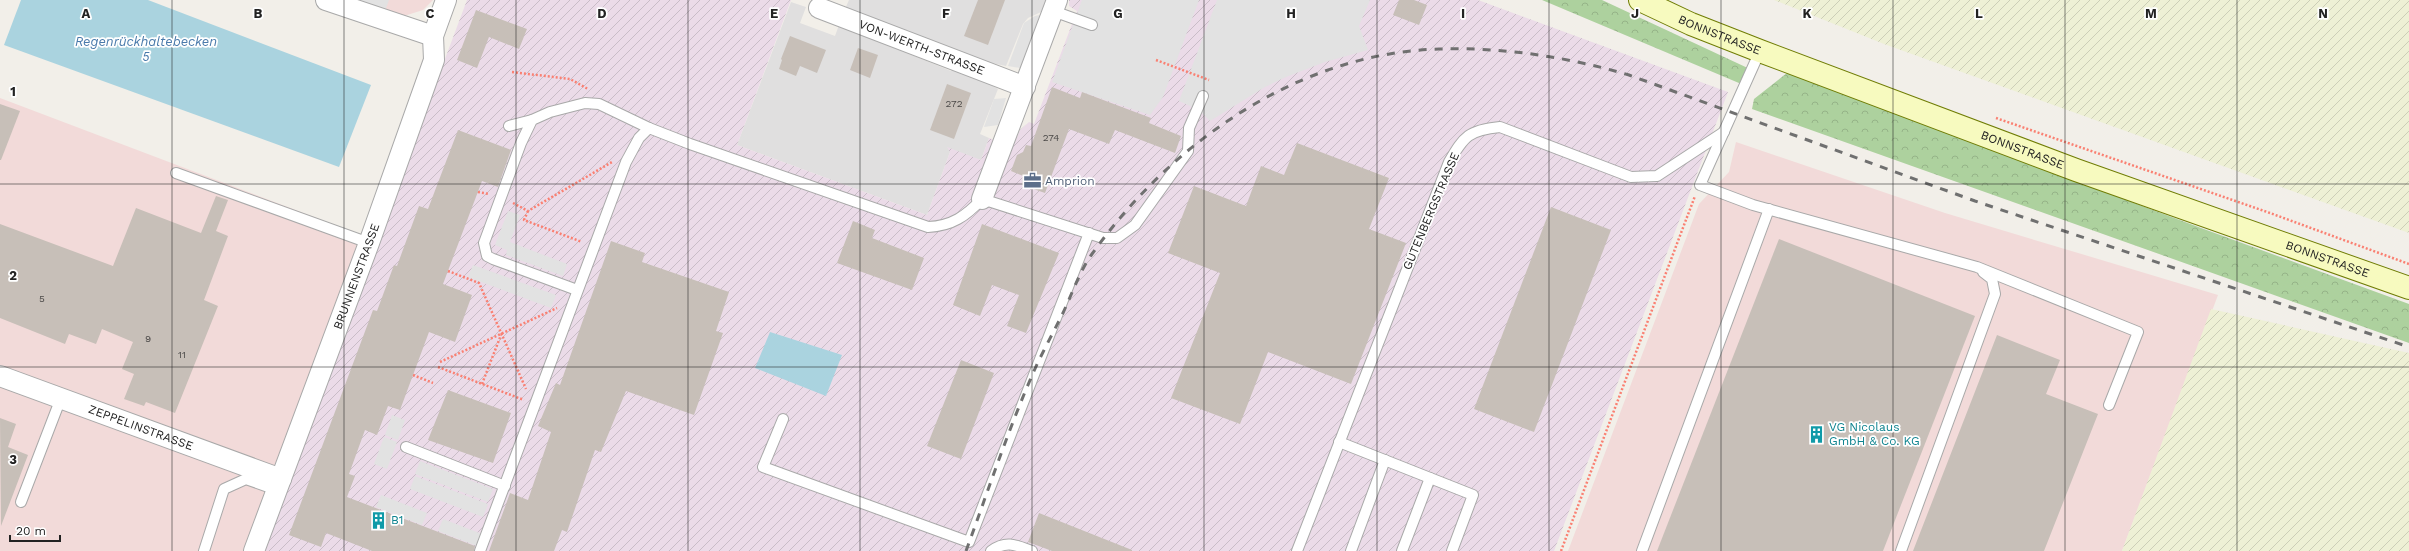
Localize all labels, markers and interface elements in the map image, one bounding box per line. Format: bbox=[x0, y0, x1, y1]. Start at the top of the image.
text: A bbox=[82, 6, 91, 21]
text: B bbox=[254, 6, 263, 21]
text: C bbox=[426, 6, 435, 21]
text: D bbox=[597, 6, 607, 21]
text: E bbox=[770, 6, 778, 21]
text: F bbox=[942, 6, 950, 21]
text: G bbox=[1113, 6, 1123, 21]
text: H bbox=[1286, 6, 1296, 21]
text: I bbox=[1461, 6, 1465, 21]
text: J bbox=[1631, 6, 1639, 21]
text: K bbox=[1802, 6, 1812, 21]
text: L bbox=[1975, 6, 1983, 21]
text: M bbox=[2145, 6, 2157, 21]
text: N bbox=[2318, 6, 2328, 21]
street label: BONNSTRASSE bbox=[1676, 12, 1763, 58]
street label: VON-WERTH-STRASSE bbox=[857, 17, 987, 78]
water label: Regenrückhaltebecken 5 bbox=[75, 34, 217, 64]
text: 1 bbox=[10, 84, 16, 99]
house number: 272 bbox=[945, 98, 963, 109]
street label: BONNSTRASSE bbox=[1979, 128, 2066, 172]
house number: 274 bbox=[1043, 132, 1059, 143]
street label: GUTENBERGSTRASSE bbox=[1400, 150, 1462, 272]
office icon: Amprion bbox=[1022, 171, 1042, 191]
place label: Amprion bbox=[1045, 174, 1095, 188]
street label: BRUNNENSTRASSE bbox=[330, 221, 382, 331]
street label: BONNSTRASSE bbox=[2284, 238, 2372, 281]
text: 2 bbox=[9, 268, 17, 283]
house number: 5 bbox=[39, 293, 45, 304]
house number: 9 bbox=[145, 333, 151, 344]
house number: 11 bbox=[178, 349, 186, 360]
street label: ZEPPELINSTRASSE bbox=[87, 402, 195, 453]
place label: VG Nicolaus GmbH & Co. KG bbox=[1829, 420, 1920, 448]
building icon: VG Nicolaus GmbH & Co. KG bbox=[1806, 424, 1826, 444]
text: 3 bbox=[9, 452, 17, 467]
building icon: B1 bbox=[368, 510, 388, 530]
place label: B1 bbox=[391, 513, 404, 527]
scale bar bbox=[10, 517, 60, 543]
text: 20 m bbox=[16, 524, 46, 538]

